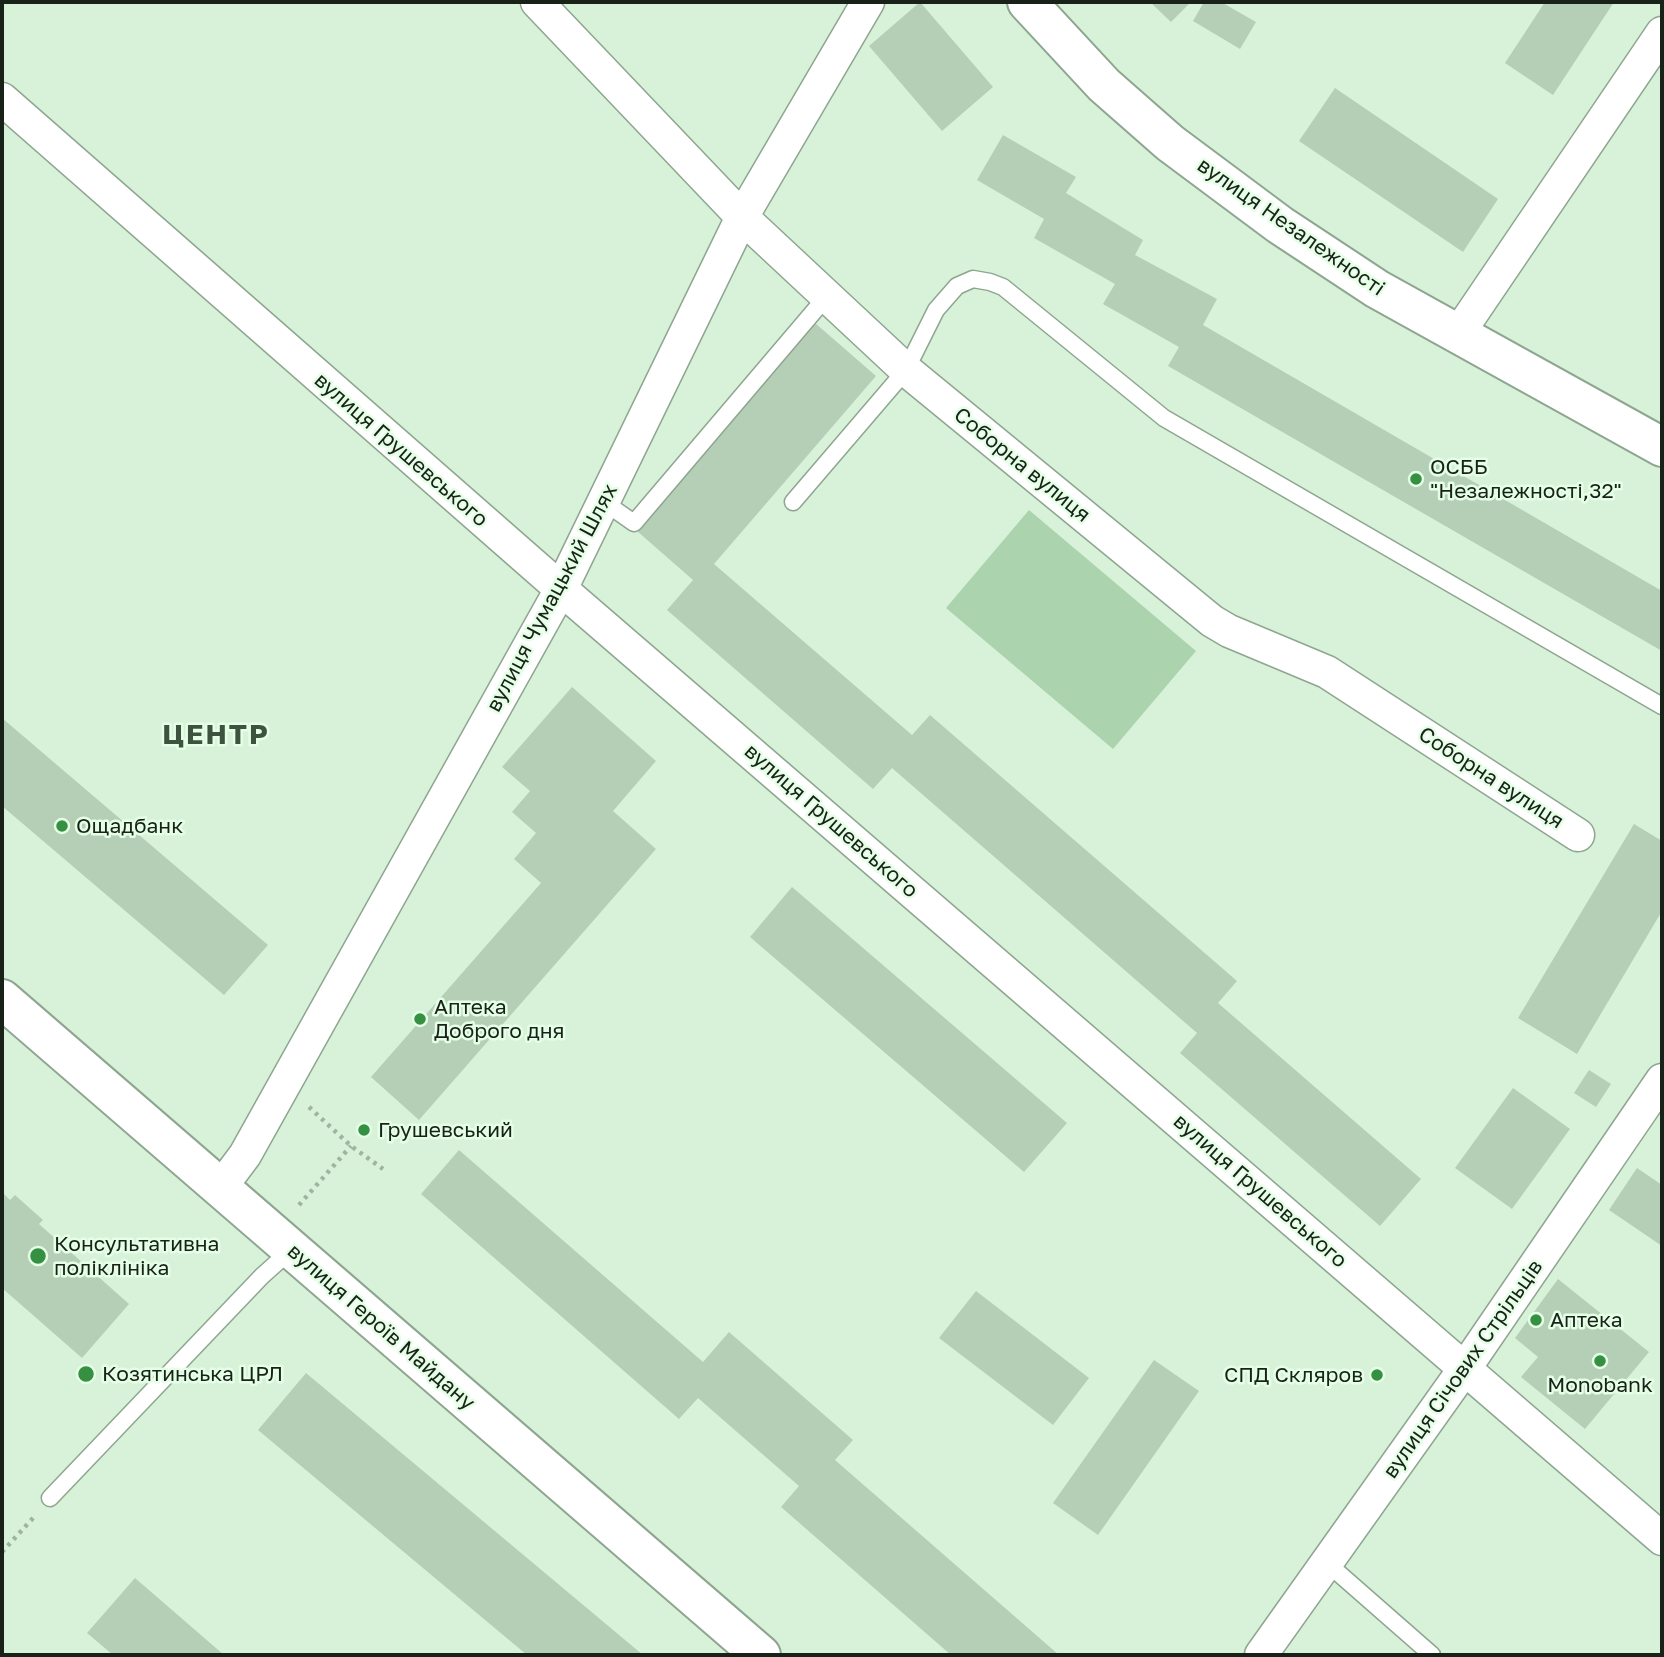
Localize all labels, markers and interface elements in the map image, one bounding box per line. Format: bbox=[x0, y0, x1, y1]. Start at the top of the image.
street label: вулиця Незалежності bbox=[1192, 153, 1390, 301]
street label: вулиця Грушевського bbox=[309, 368, 493, 532]
street label: Соборна вулиця bbox=[949, 402, 1095, 528]
place label: ОСББ "Незалежності,32" bbox=[1430, 454, 1622, 504]
marker: ОСББ "Незалежності,32" bbox=[1408, 471, 1424, 487]
street label: вулиця Чумацький Шлях bbox=[481, 480, 623, 716]
district label: ЦЕНТР bbox=[163, 718, 269, 752]
street label: Соборна вулиця bbox=[1414, 722, 1568, 834]
street label: вулиця Грушевського bbox=[739, 739, 923, 903]
place label: Ощадбанк bbox=[76, 813, 183, 839]
marker: Ощадбанк bbox=[54, 818, 70, 834]
place label: Аптека Доброго дня bbox=[434, 994, 565, 1044]
marker: Аптека Доброго дня bbox=[412, 1011, 428, 1027]
street label: вулиця Грушевського bbox=[1168, 1109, 1352, 1273]
place label: Грушевський bbox=[378, 1117, 513, 1143]
marker: Грушевський bbox=[356, 1122, 372, 1138]
place label: Консультативна поліклініка bbox=[54, 1231, 219, 1281]
street label: вулиця Героїв Майдану bbox=[282, 1239, 480, 1415]
marker: Консультативна поліклініка bbox=[28, 1246, 48, 1266]
street label: вулиця Січових Стрільців bbox=[1378, 1255, 1548, 1483]
place label: Аптека bbox=[1550, 1307, 1623, 1333]
marker: Аптека bbox=[1528, 1312, 1544, 1328]
marker: Monobank bbox=[1592, 1353, 1608, 1369]
place label: Козятинська ЦРЛ bbox=[102, 1361, 283, 1387]
place label: СПД Скляров bbox=[1224, 1362, 1363, 1388]
marker: Козятинська ЦРЛ bbox=[76, 1364, 96, 1384]
marker: СПД Скляров bbox=[1369, 1367, 1385, 1383]
place label: Monobank bbox=[1547, 1372, 1653, 1398]

